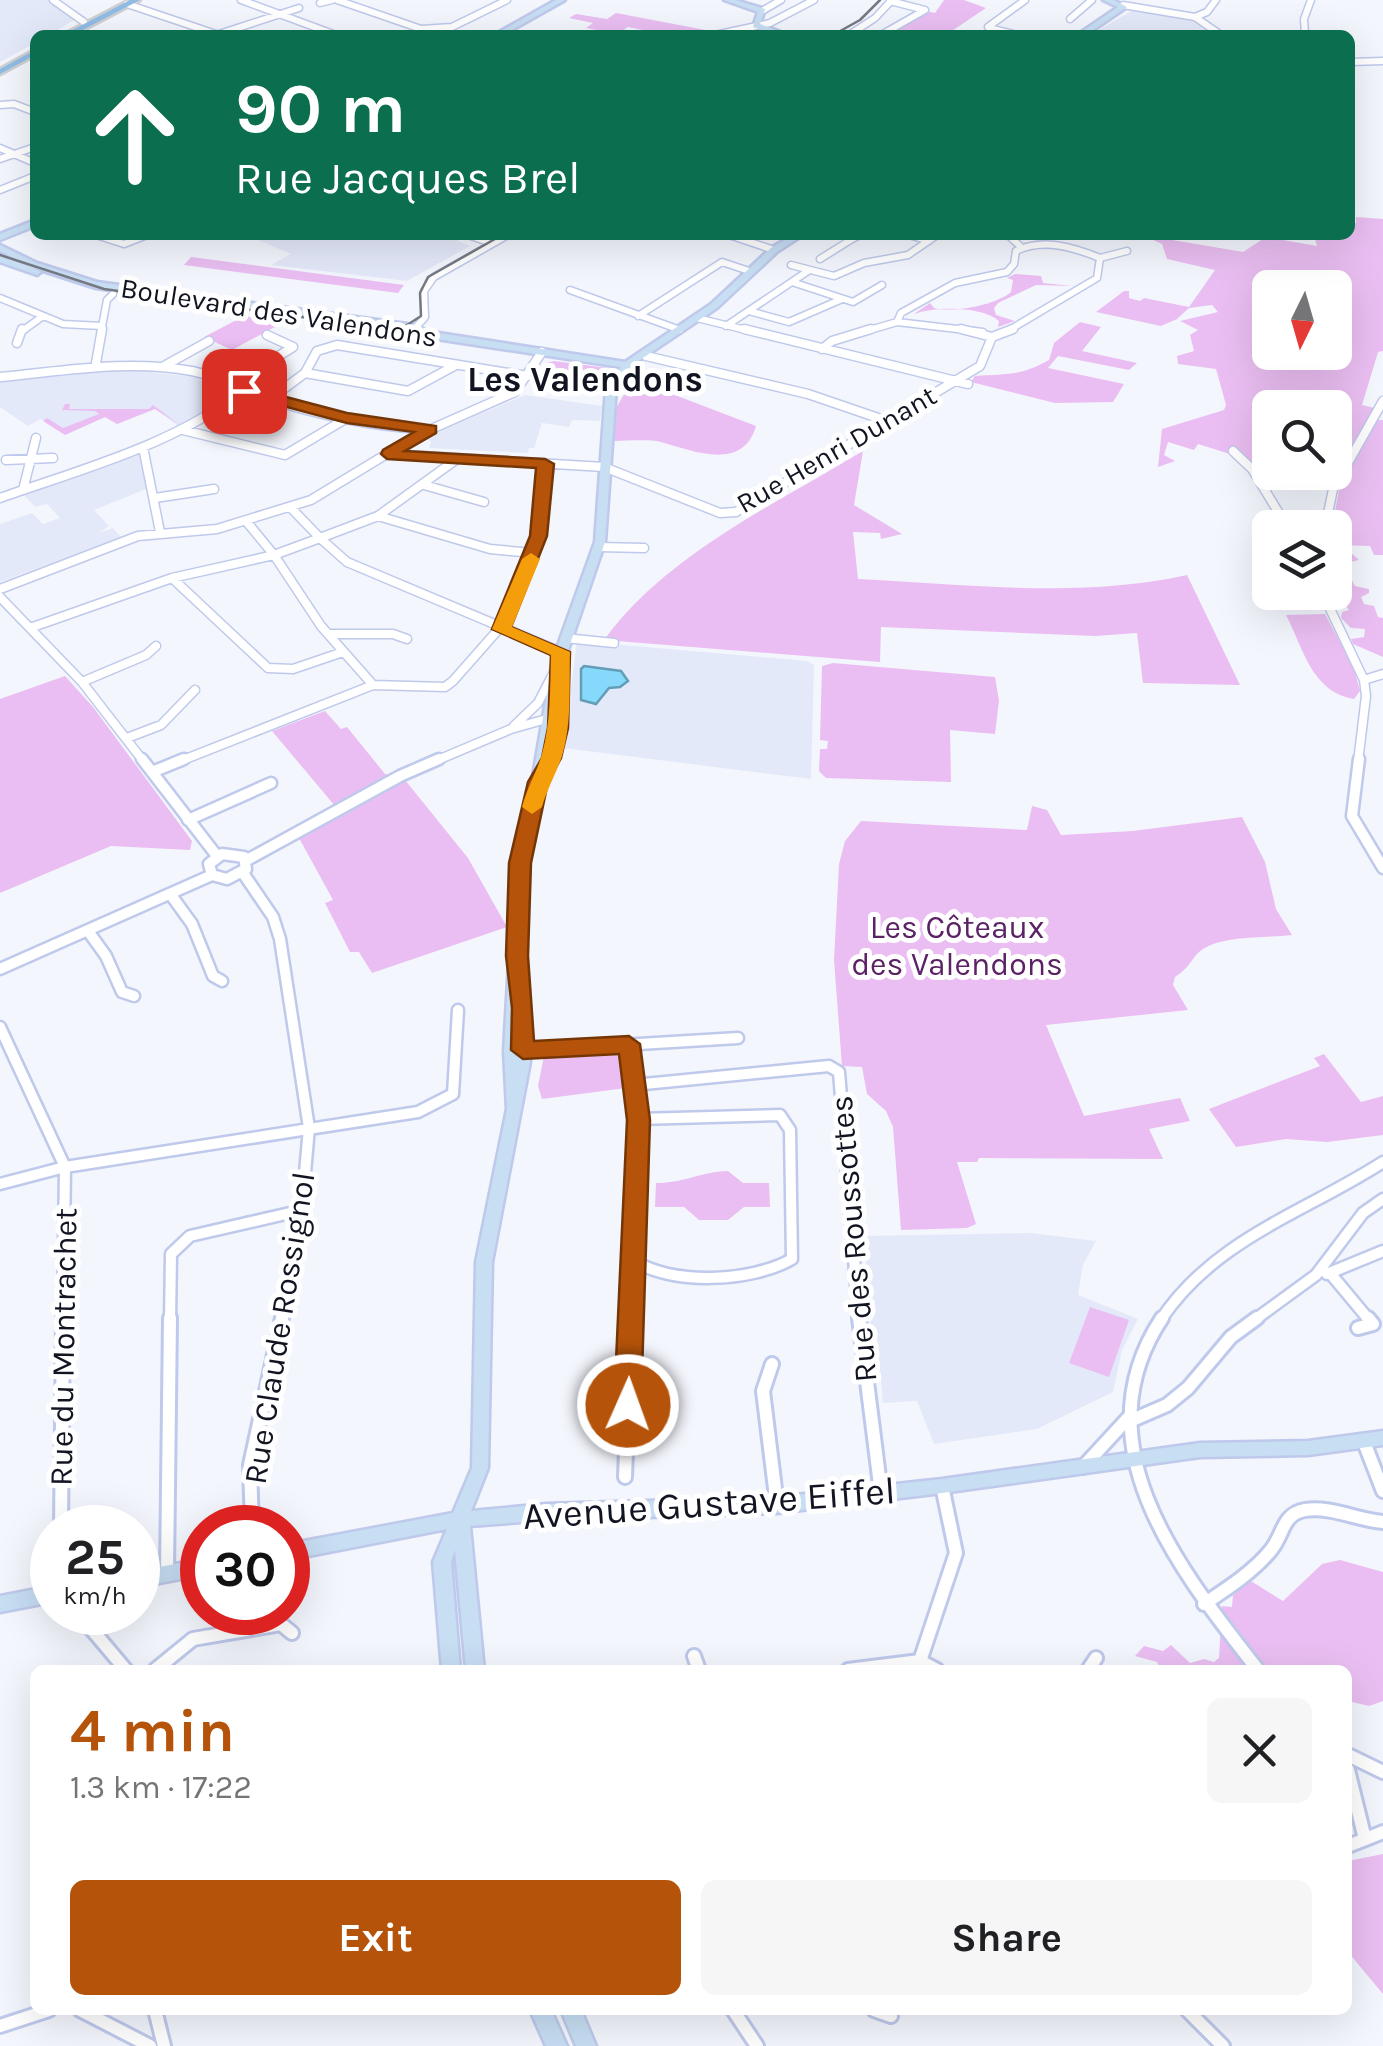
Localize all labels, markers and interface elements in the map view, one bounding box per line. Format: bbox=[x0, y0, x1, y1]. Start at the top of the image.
text: 90 m bbox=[235, 68, 406, 150]
icon: ahead bbox=[70, 70, 200, 200]
text: Rue Jacques Brel bbox=[235, 152, 581, 204]
north arrow bbox=[1252, 270, 1352, 370]
map controls bbox=[1252, 270, 1352, 610]
street label: Boulevard des Valendons bbox=[118, 271, 440, 354]
pin bbox=[202, 349, 287, 434]
district label: Les Valendons bbox=[467, 359, 703, 400]
icon: arrive bbox=[217, 364, 272, 419]
street label: Rue Henri Dunant bbox=[730, 379, 942, 520]
button: search bbox=[1252, 390, 1352, 490]
button: layers bbox=[1252, 510, 1352, 610]
park label: Les Côteaux des Valendons bbox=[851, 909, 1063, 983]
street label: Rue des Roussottes bbox=[823, 1094, 884, 1384]
street label: Rue Claude Rossignol bbox=[237, 1169, 322, 1487]
street label: Rue du Montrachet bbox=[43, 1208, 84, 1486]
position arrow bbox=[576, 1353, 680, 1457]
street label: Avenue Gustave Eiffel bbox=[521, 1468, 897, 1539]
speed limit sign: 30 bbox=[180, 1505, 310, 1635]
text: 25 bbox=[65, 1528, 125, 1587]
text: km/h bbox=[63, 1581, 127, 1610]
text: 4 min bbox=[70, 1696, 235, 1766]
button: close bbox=[1207, 1698, 1312, 1803]
text: 1.3 km · 17:22 bbox=[70, 1769, 252, 1806]
button: Exit bbox=[70, 1880, 681, 1995]
button: Share bbox=[701, 1880, 1312, 1995]

